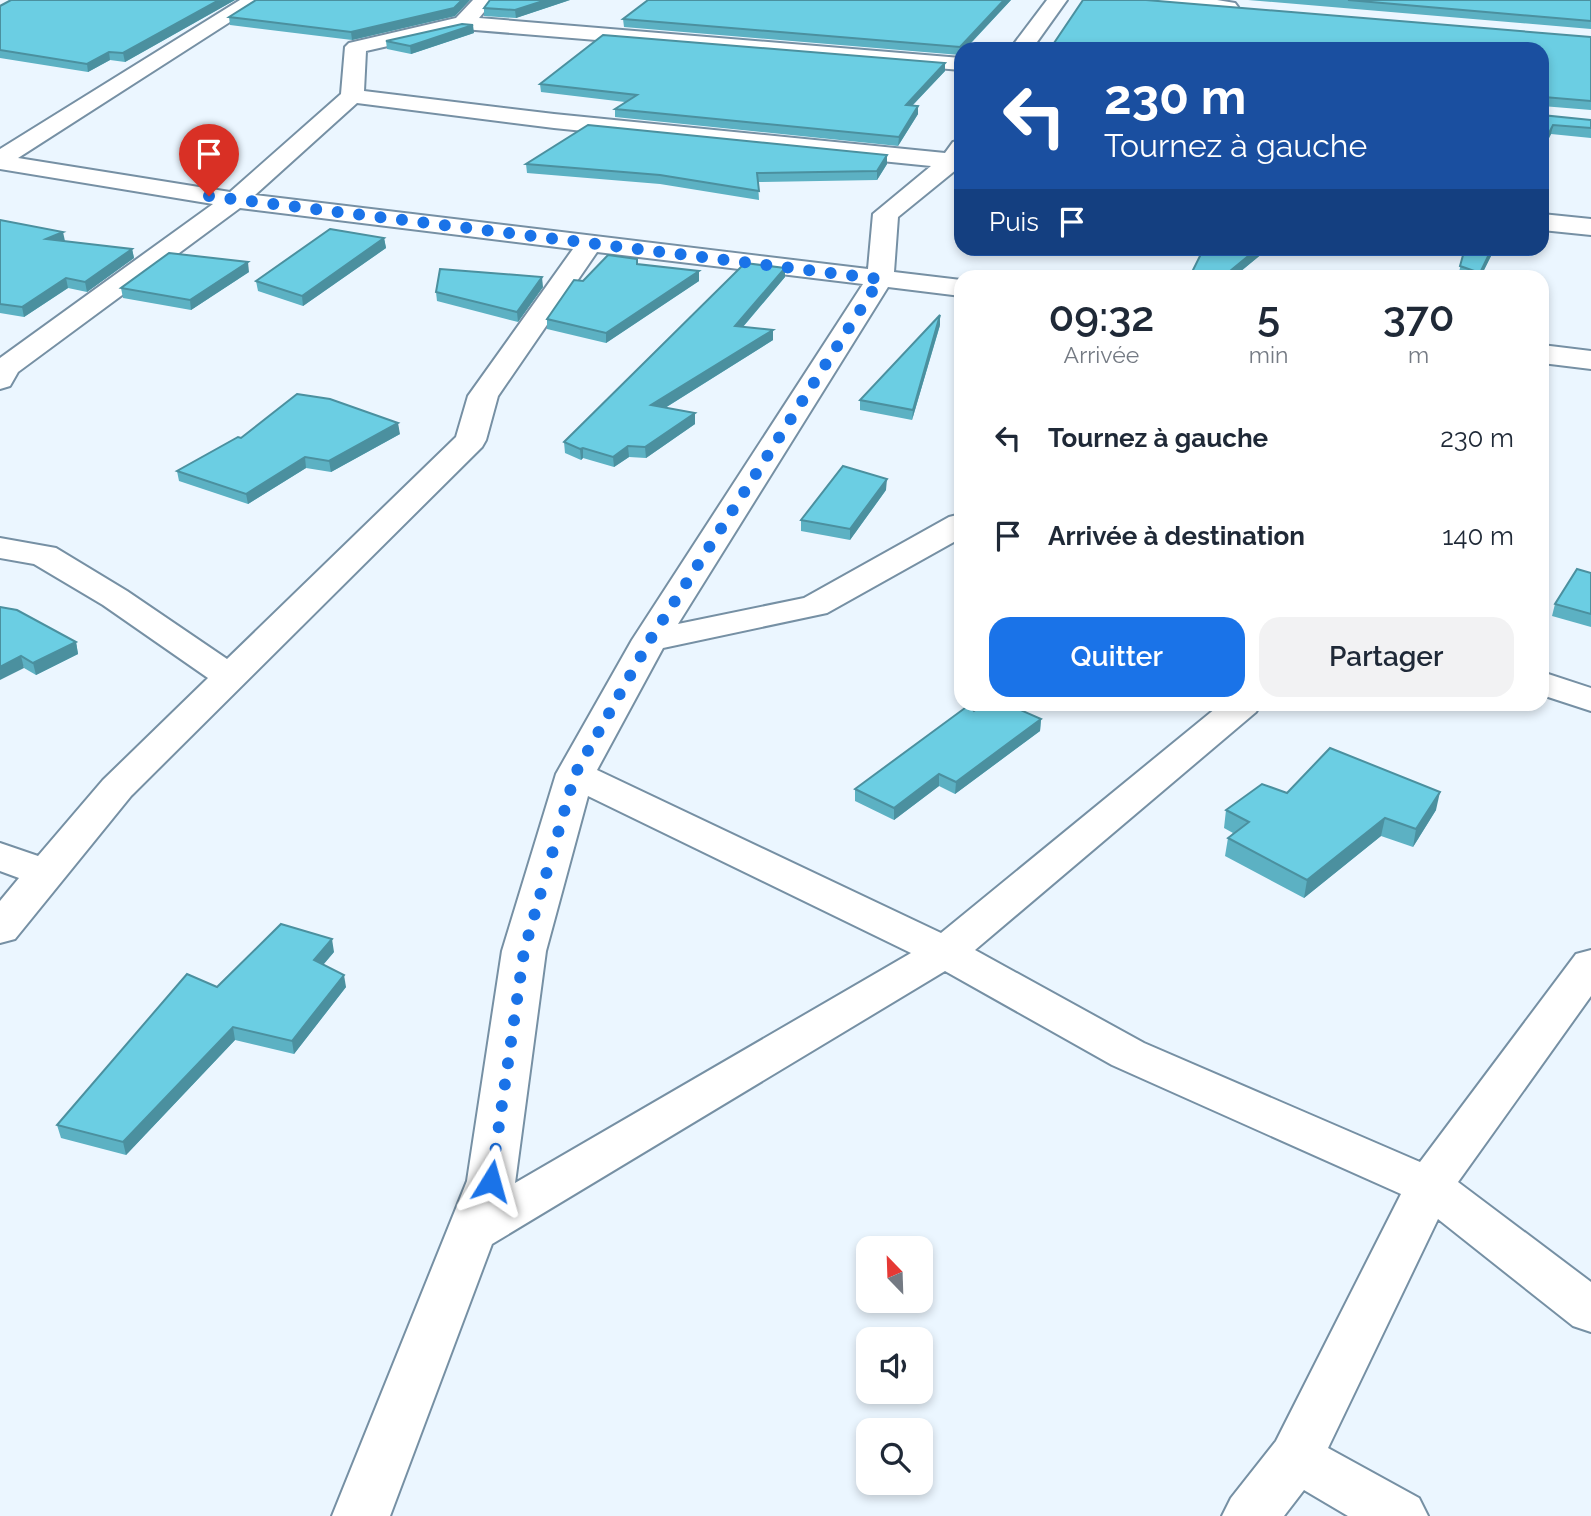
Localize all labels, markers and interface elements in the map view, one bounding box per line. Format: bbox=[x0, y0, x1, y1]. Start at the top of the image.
text: 230 m bbox=[1104, 68, 1246, 125]
icon: left bbox=[989, 70, 1080, 161]
pin bbox=[179, 124, 239, 196]
text: Tournez à gauche bbox=[1104, 127, 1367, 164]
icon: arrive bbox=[190, 135, 228, 173]
icon: arrive bbox=[1053, 203, 1091, 241]
text: Puis bbox=[989, 207, 1039, 237]
text: 09:32 bbox=[1048, 292, 1154, 341]
text: 5 bbox=[1257, 292, 1280, 341]
text: 370 bbox=[1383, 292, 1455, 341]
text: Arrivée bbox=[1064, 341, 1139, 368]
text: min bbox=[1249, 341, 1288, 368]
text: m bbox=[1408, 341, 1429, 368]
icon: left bbox=[989, 419, 1027, 457]
text: Tournez à gauche bbox=[1048, 423, 1268, 453]
text: 230 m bbox=[1440, 423, 1514, 453]
icon: arrive bbox=[989, 517, 1027, 555]
text: Arrivée à destination bbox=[1048, 521, 1305, 551]
text: 140 m bbox=[1442, 521, 1514, 551]
button: Quitter bbox=[989, 617, 1245, 697]
button: Partager bbox=[1259, 617, 1514, 697]
position arrow bbox=[454, 1144, 528, 1218]
north arrow bbox=[856, 1236, 933, 1312]
map controls bbox=[856, 1236, 933, 1495]
button: sound bbox=[856, 1327, 933, 1404]
button: search bbox=[856, 1418, 933, 1495]

